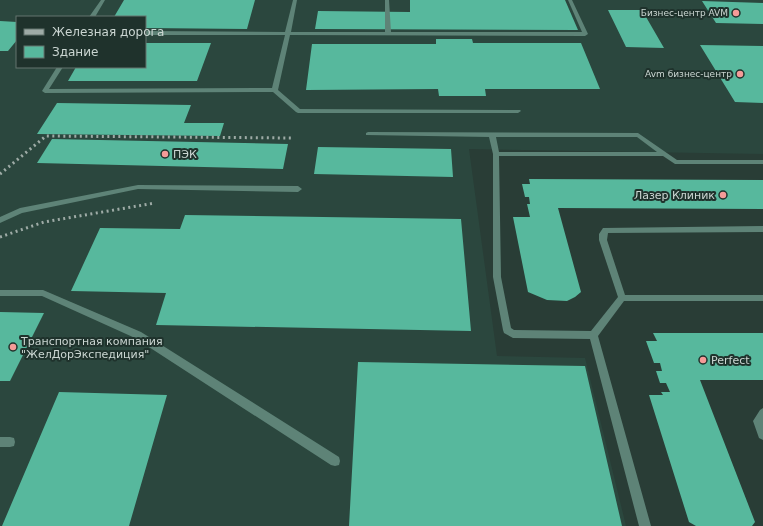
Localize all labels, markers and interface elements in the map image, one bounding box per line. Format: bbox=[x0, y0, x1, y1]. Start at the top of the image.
place label: Бизнес-центр AVM bbox=[641, 8, 728, 18]
marker: Бизнес-центр AVM bbox=[731, 8, 741, 18]
legend bbox=[16, 16, 146, 68]
text: Железная дорога bbox=[52, 25, 164, 39]
text: Здание bbox=[52, 45, 98, 59]
place label: Avm бизнес-центр bbox=[645, 69, 732, 79]
marker: Avm бизнес-центр bbox=[735, 69, 745, 79]
place label: ПЭК bbox=[173, 148, 197, 161]
marker: ПЭК bbox=[160, 149, 170, 159]
place label: Лазер Клиник bbox=[634, 189, 715, 202]
marker: Лазер Клиник bbox=[718, 190, 728, 200]
place label: Транспортная компания "ЖелДорЭкспедиция" bbox=[20, 335, 163, 361]
marker: Транспортная компания "ЖелДорЭкспедиция" bbox=[8, 342, 18, 352]
place label: Perfect bbox=[711, 354, 750, 367]
marker: Perfect bbox=[698, 355, 708, 365]

